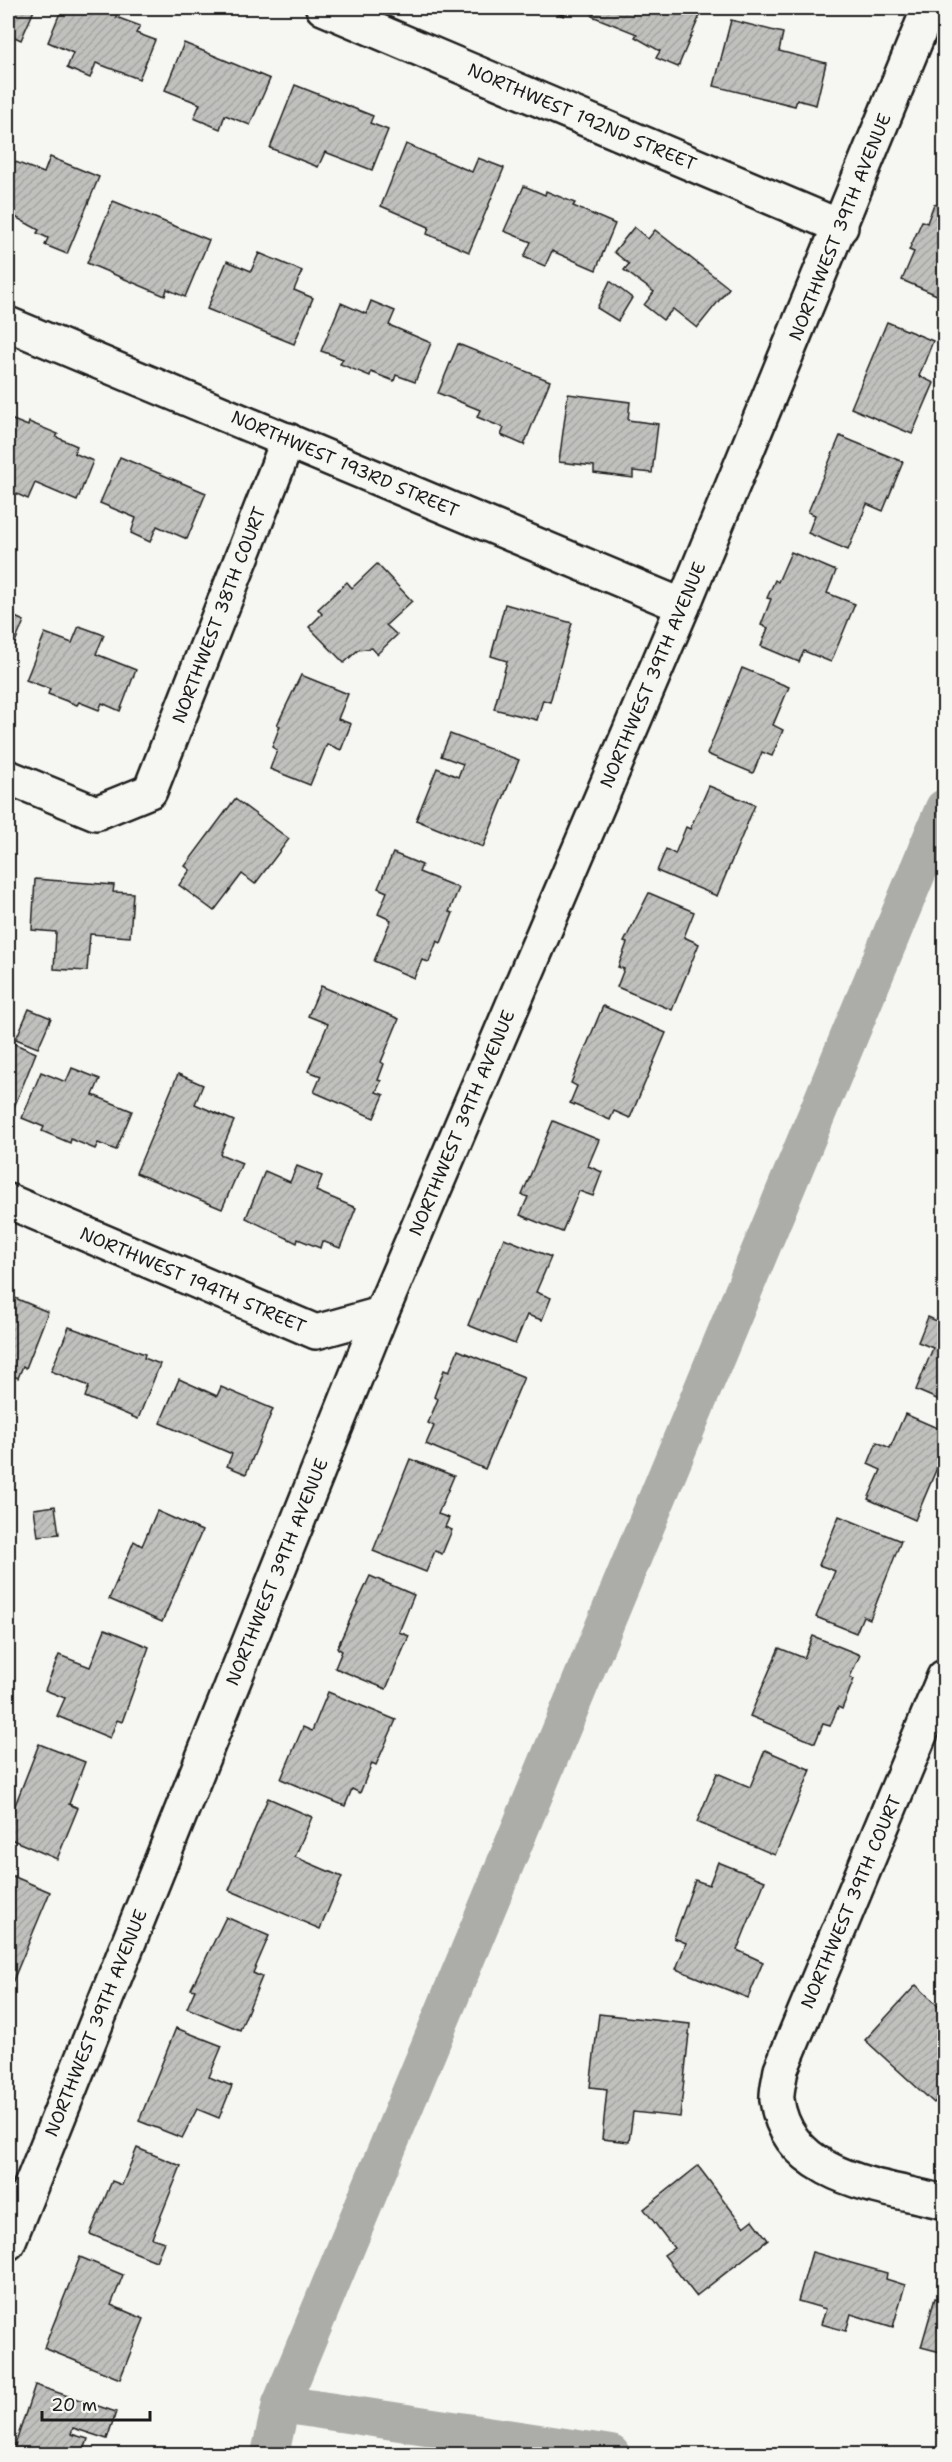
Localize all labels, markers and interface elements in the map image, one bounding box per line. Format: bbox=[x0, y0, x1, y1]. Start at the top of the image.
street label: NORTHWEST 192ND STREET bbox=[464, 58, 700, 176]
street label: NORTHWEST 39TH AVENUE bbox=[783, 110, 897, 344]
street label: NORTHWEST 193RD STREET bbox=[227, 405, 463, 523]
street label: NORTHWEST 38TH COURT bbox=[167, 503, 271, 727]
street label: NORTHWEST 39TH AVENUE bbox=[594, 558, 712, 792]
street label: NORTHWEST 39TH AVENUE bbox=[403, 1006, 521, 1240]
street label: NORTHWEST 194TH STREET bbox=[76, 1221, 310, 1339]
street label: NORTHWEST 39TH AVENUE bbox=[220, 1455, 334, 1689]
street label: NORTHWEST 39TH COURT bbox=[795, 1792, 907, 2012]
street label: NORTHWEST 39TH AVENUE bbox=[39, 1906, 153, 2140]
scale bar bbox=[42, 2384, 150, 2422]
text: 20 m bbox=[51, 2393, 97, 2417]

